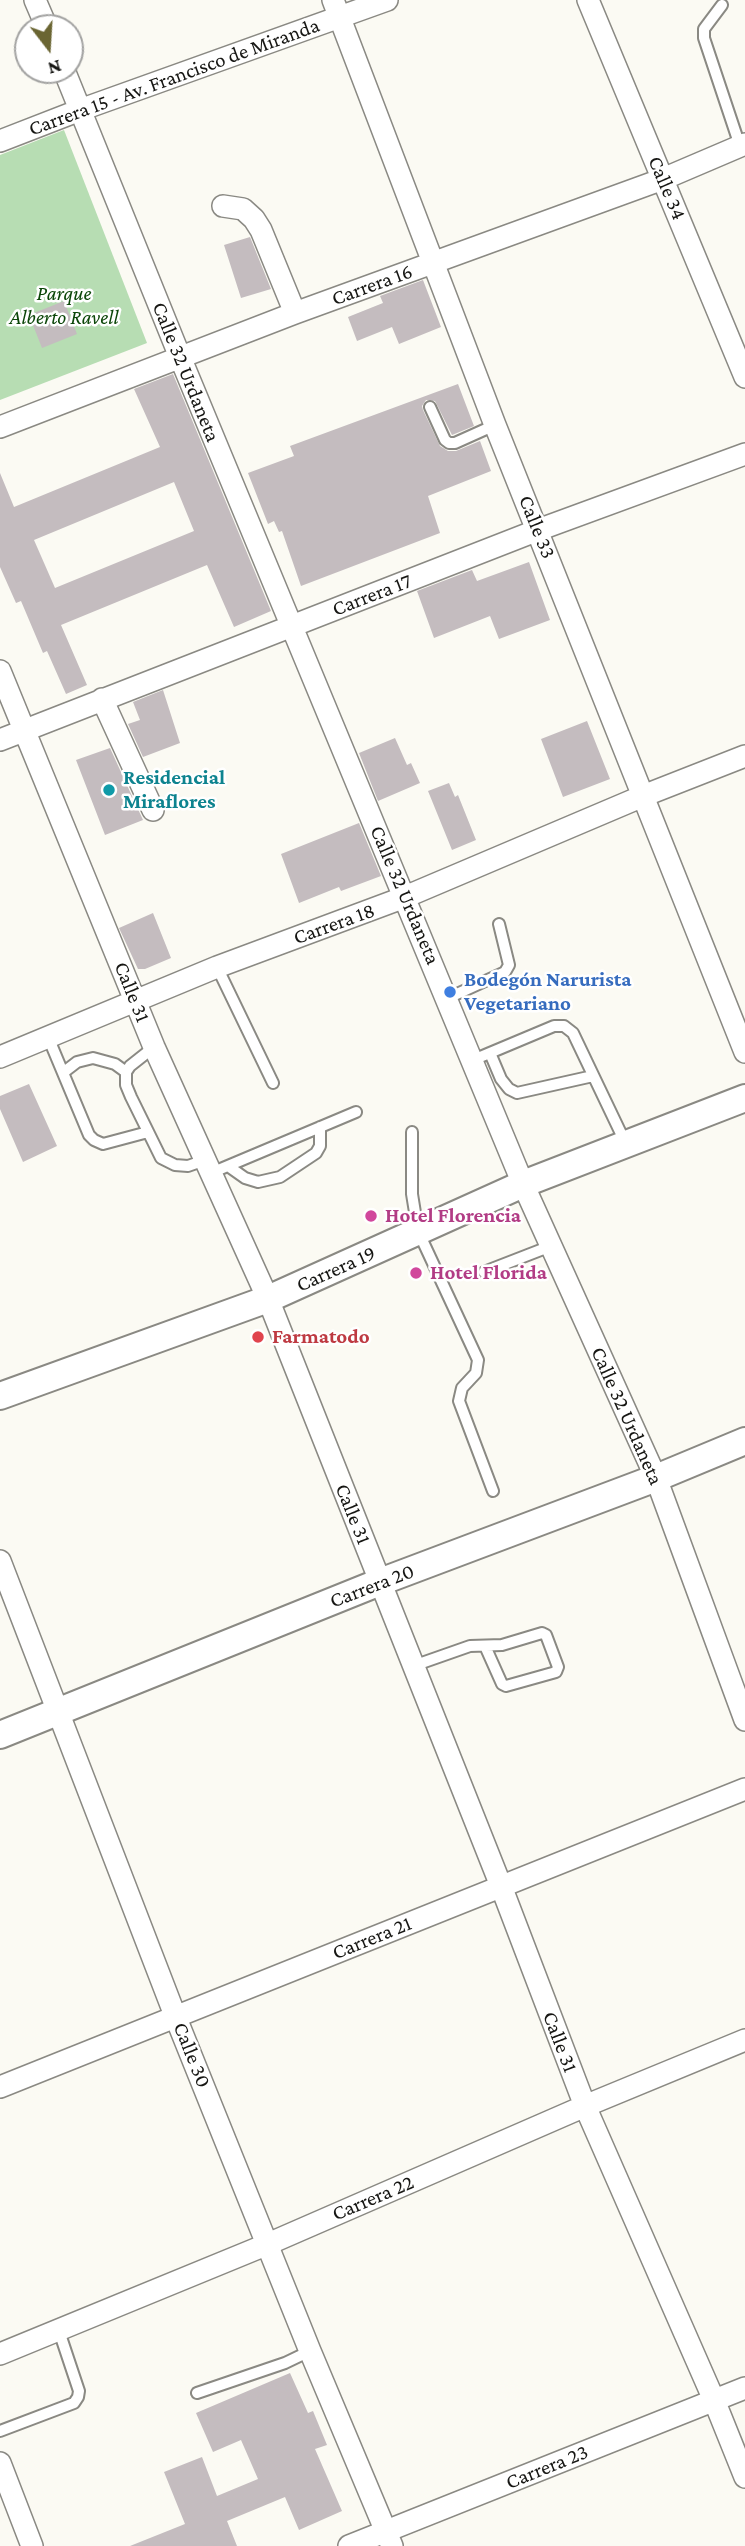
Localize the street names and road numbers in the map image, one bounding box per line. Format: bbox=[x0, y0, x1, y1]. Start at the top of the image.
street label: Carrera 15 - Av. Francisco de Miranda bbox=[25, 13, 323, 141]
street label: Calle 34 bbox=[642, 152, 692, 224]
street label: Carrera 16 bbox=[328, 259, 416, 311]
street label: Calle 32 Urdaneta bbox=[147, 298, 225, 446]
street label: Calle 33 bbox=[513, 492, 561, 562]
street label: Carrera 17 bbox=[329, 568, 415, 622]
street label: Calle 32 Urdaneta bbox=[364, 822, 446, 968]
street label: Carrera 18 bbox=[290, 898, 378, 950]
street label: Calle 31 bbox=[108, 958, 156, 1026]
street label: Carrera 19 bbox=[292, 1240, 380, 1298]
street label: Calle 32 Urdaneta bbox=[585, 1343, 669, 1489]
street label: Calle 31 bbox=[329, 1480, 377, 1548]
street label: Carrera 20 bbox=[326, 1558, 418, 1614]
street label: Carrera 21 bbox=[329, 1911, 415, 1965]
street label: Calle 31 bbox=[537, 2008, 583, 2076]
street label: Calle 30 bbox=[168, 2019, 216, 2091]
street label: Carrera 22 bbox=[328, 2170, 418, 2226]
street label: Carrera 23 bbox=[502, 2439, 592, 2495]

